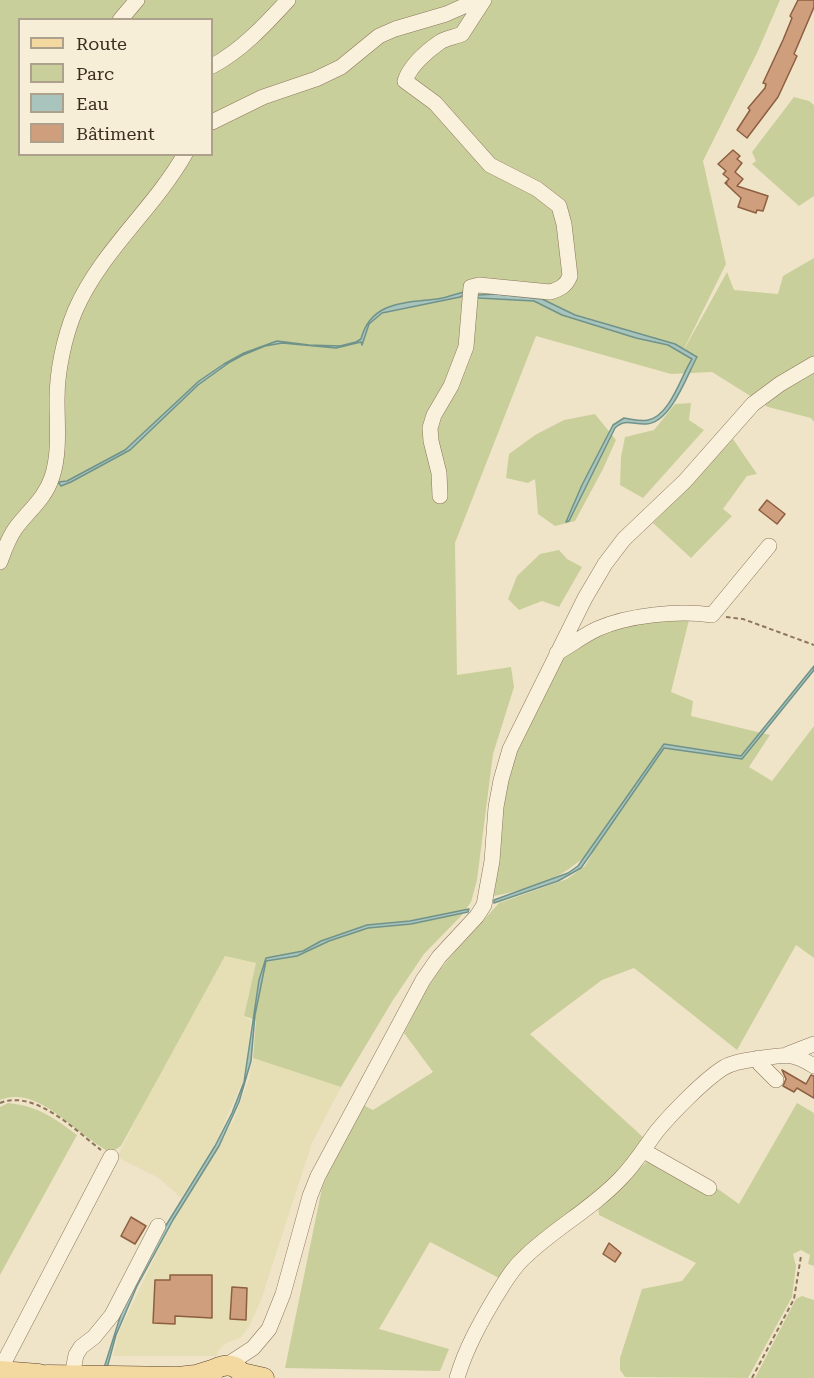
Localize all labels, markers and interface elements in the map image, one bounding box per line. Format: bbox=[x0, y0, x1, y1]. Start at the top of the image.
legend bbox=[18, 18, 213, 156]
text: Route bbox=[76, 33, 127, 54]
text: Parc bbox=[76, 63, 114, 84]
text: Eau bbox=[76, 93, 109, 114]
text: Bâtiment bbox=[76, 123, 155, 144]

